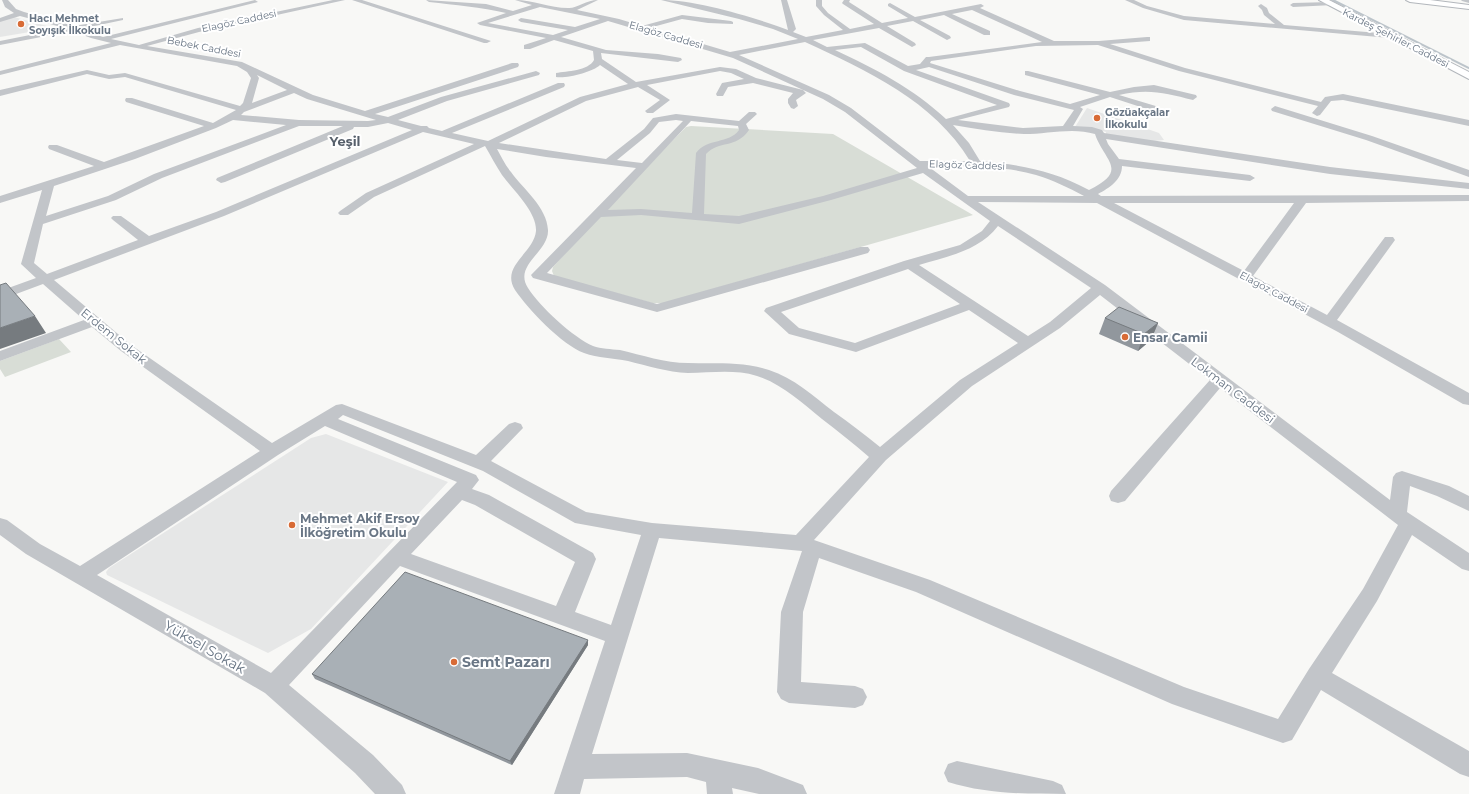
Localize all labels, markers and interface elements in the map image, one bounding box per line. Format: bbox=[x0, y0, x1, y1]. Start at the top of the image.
street label: Kardeş Şehirler Caddesi bbox=[1340, 5, 1452, 71]
street label: Elagöz Caddesi bbox=[200, 7, 278, 35]
place label: Hacı Mehmet Soyışık İlkokulu bbox=[29, 12, 111, 37]
street label: Elagöz Caddesi bbox=[628, 18, 704, 52]
marker: Hacı Mehmet Soyışık İlkokulu bbox=[16, 19, 26, 29]
street label: Bebek Caddesi bbox=[166, 33, 242, 61]
place label: Gözüakçalar İlkokulu bbox=[1105, 106, 1170, 131]
marker: Gözüakçalar İlkokulu bbox=[1092, 113, 1102, 123]
district label: Yeşil bbox=[329, 133, 360, 149]
street label: Elagöz Caddesi bbox=[929, 157, 1005, 173]
street label: Elagöz Caddesi bbox=[1237, 268, 1311, 316]
street label: Erdem Sokak bbox=[78, 305, 151, 368]
place label: Ensar Camii bbox=[1133, 330, 1208, 345]
marker: Ensar Camii bbox=[1120, 332, 1130, 342]
street label: Lokman Caddesi bbox=[1188, 354, 1278, 426]
place label: Mehmet Akif Ersoy İlköğretim Okulu bbox=[300, 511, 420, 540]
marker: Mehmet Akif Ersoy İlköğretim Okulu bbox=[287, 520, 297, 530]
street label: Yüksel Sokak bbox=[161, 616, 249, 678]
place label: Semt Pazarı bbox=[462, 653, 550, 671]
marker: Semt Pazarı bbox=[449, 657, 459, 667]

